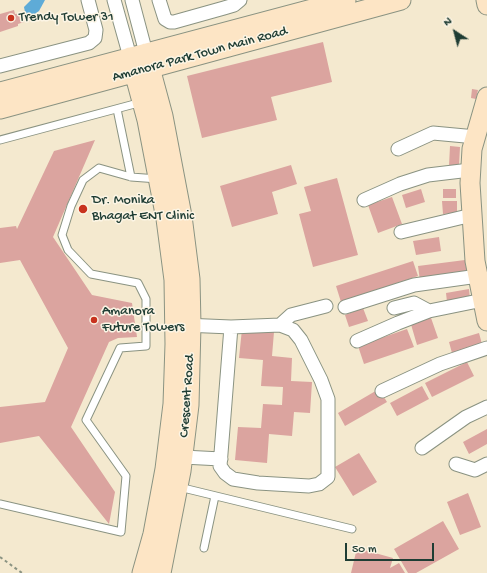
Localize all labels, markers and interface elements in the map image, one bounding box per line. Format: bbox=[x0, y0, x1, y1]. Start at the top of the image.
place label: Trendy Tower 31 bbox=[19, 10, 114, 26]
north arrow bbox=[435, 12, 475, 52]
marker: Trendy Tower 31 bbox=[6, 13, 16, 23]
text: N bbox=[442, 15, 454, 29]
street label: Amanora Park Town Main Road bbox=[111, 24, 289, 86]
place label: Dr. Monika Bhagat ENT Clinic bbox=[92, 193, 194, 226]
marker: Dr. Monika Bhagat ENT Clinic bbox=[77, 203, 89, 215]
place label: Amanora Future Towers bbox=[102, 304, 184, 336]
marker: Amanora Future Towers bbox=[89, 315, 99, 325]
street label: Crescent Road bbox=[177, 354, 199, 438]
scale bar bbox=[347, 535, 436, 561]
text: 50 m bbox=[352, 543, 377, 557]

